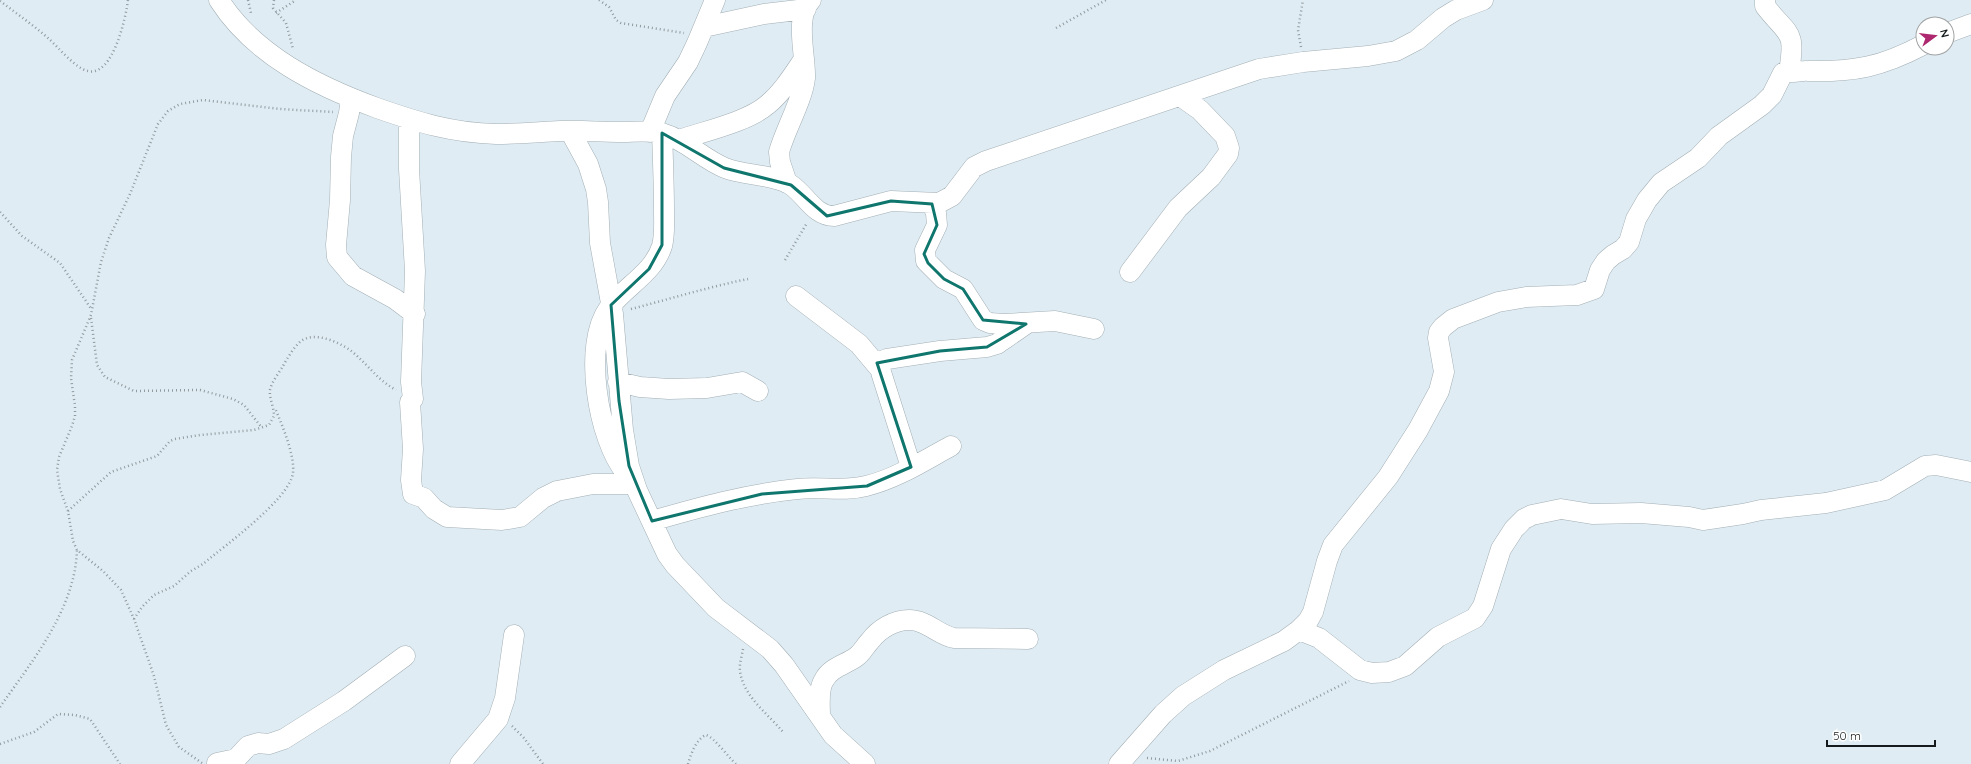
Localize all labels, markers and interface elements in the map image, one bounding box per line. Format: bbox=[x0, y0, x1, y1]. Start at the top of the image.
north arrow bbox=[1915, 16, 1955, 56]
text: N bbox=[1937, 28, 1952, 39]
scale bar bbox=[1827, 722, 1935, 748]
text: 50 m bbox=[1833, 728, 1861, 743]

